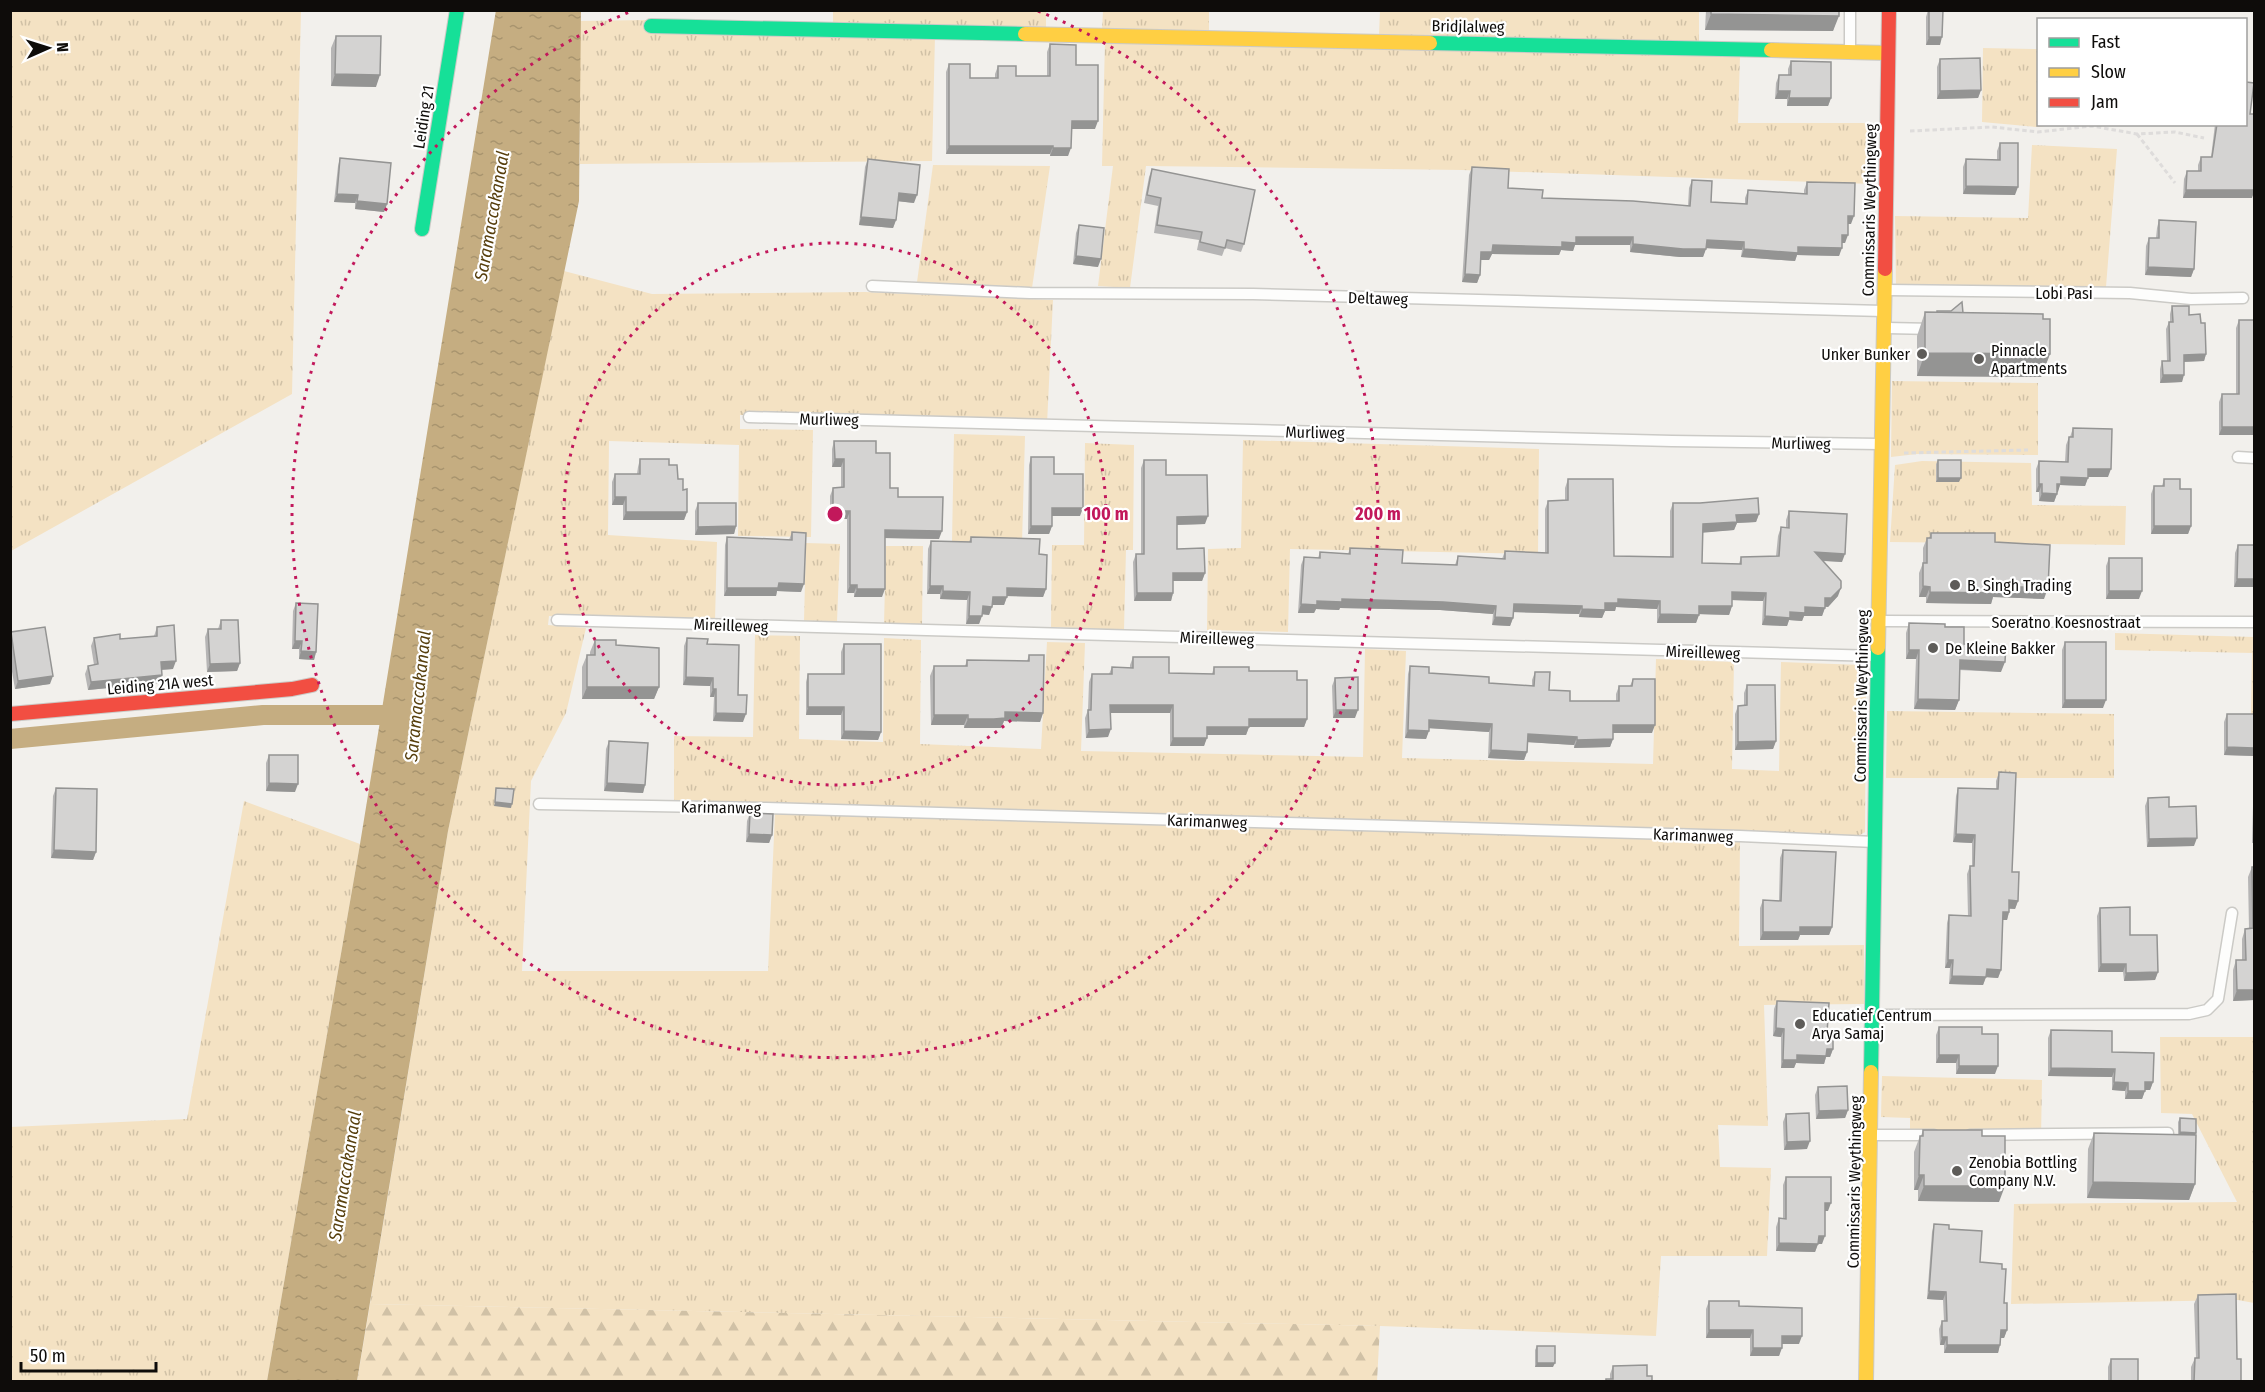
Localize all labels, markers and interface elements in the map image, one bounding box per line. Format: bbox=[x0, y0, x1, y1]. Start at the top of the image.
street label: Bridjlalweg bbox=[1431, 16, 1505, 37]
north arrow bbox=[18, 18, 78, 78]
legend bbox=[2037, 18, 2247, 126]
text: Fast bbox=[2091, 31, 2120, 53]
text: N bbox=[53, 42, 72, 53]
text: Slow bbox=[2091, 61, 2126, 83]
street label: Leiding 21 bbox=[409, 84, 438, 150]
text: Jam bbox=[2091, 91, 2119, 113]
street label: Commissaris Weythingweg bbox=[1858, 123, 1881, 296]
water label: Saramaccakanaal bbox=[470, 149, 514, 284]
street label: Lobi Pasi bbox=[2035, 284, 2093, 303]
street label: Deltaweg bbox=[1348, 288, 1409, 309]
place label: Pinnacle Apartments bbox=[1991, 341, 2067, 378]
place label: Unker Bunker bbox=[1821, 345, 1910, 364]
marker: Unker Bunker bbox=[1915, 347, 1929, 361]
marker: Pinnacle Apartments bbox=[1972, 352, 1986, 366]
street label: Murliweg bbox=[799, 409, 859, 430]
street label: Murliweg bbox=[1285, 422, 1345, 443]
street label: Murliweg bbox=[1771, 433, 1831, 454]
text: 100 m bbox=[1084, 503, 1128, 525]
text: 200 m bbox=[1354, 503, 1401, 525]
centre of rings bbox=[825, 504, 845, 524]
place label: B. Singh Trading bbox=[1967, 576, 2072, 595]
marker: B. Singh Trading bbox=[1948, 578, 1962, 592]
street label: Commissaris Weythingweg bbox=[1850, 609, 1873, 782]
street label: Soeratno Koesnostraat bbox=[1991, 613, 2141, 632]
street label: Mireilleweg bbox=[693, 615, 769, 636]
street label: Mireilleweg bbox=[1179, 628, 1255, 649]
water label: Saramaccakanaal bbox=[400, 629, 436, 763]
place label: De Kleine Bakker bbox=[1945, 639, 2056, 658]
marker: De Kleine Bakker bbox=[1926, 641, 1940, 655]
street label: Mireilleweg bbox=[1665, 642, 1741, 663]
street label: Leiding 21A west bbox=[106, 670, 215, 699]
street label: Karimanweg bbox=[681, 797, 762, 818]
street label: Karimanweg bbox=[1167, 811, 1248, 832]
street label: Karimanweg bbox=[1653, 825, 1734, 846]
place label: Educatief Centrum Arya Samaj bbox=[1812, 1006, 1932, 1043]
marker: Educatief Centrum Arya Samaj bbox=[1793, 1017, 1807, 1031]
street label: Commissaris Weythingweg bbox=[1843, 1095, 1866, 1268]
water label: Saramaccakanaal bbox=[324, 1109, 366, 1244]
place label: Zenobia Bottling Company N.V. bbox=[1969, 1153, 2077, 1190]
marker: Zenobia Bottling Company N.V. bbox=[1950, 1164, 1964, 1178]
scale bar bbox=[21, 1335, 156, 1373]
text: 50 m bbox=[30, 1345, 66, 1367]

